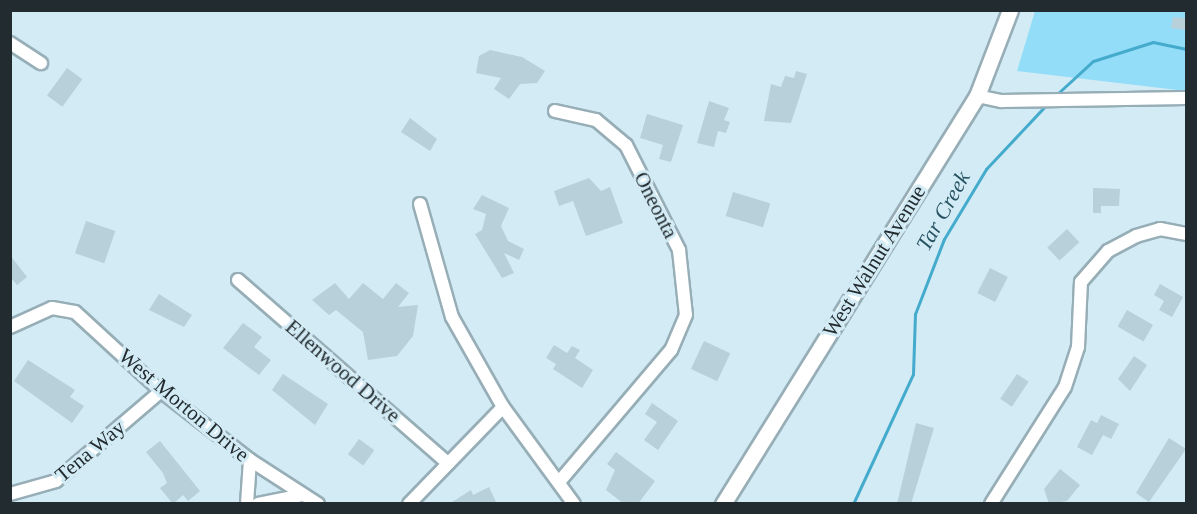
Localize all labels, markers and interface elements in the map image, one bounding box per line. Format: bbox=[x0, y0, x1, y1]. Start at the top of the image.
water label: Tar Creek bbox=[910, 167, 976, 255]
street label: Oneonta bbox=[629, 168, 683, 242]
street label: West Walnut Avenue bbox=[817, 180, 931, 342]
street label: Ellenwood Drive bbox=[280, 314, 406, 428]
street label: West Morton Drive bbox=[114, 343, 254, 467]
street label: Tena Way bbox=[50, 414, 130, 488]

